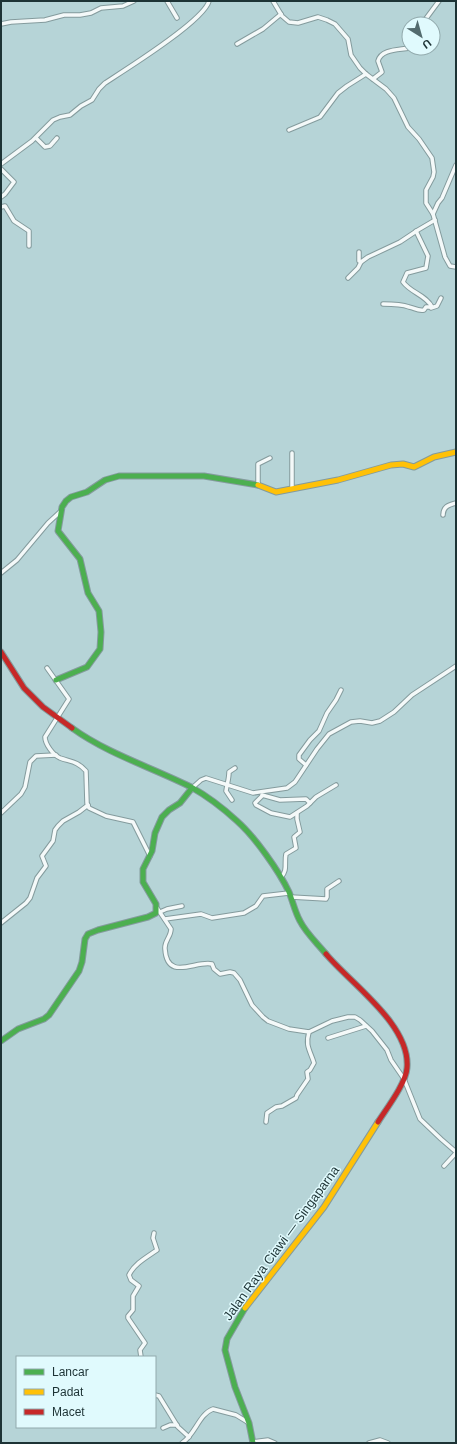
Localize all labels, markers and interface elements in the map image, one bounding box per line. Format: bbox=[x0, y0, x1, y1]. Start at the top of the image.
north arrow bbox=[401, 16, 441, 56]
text: U bbox=[420, 37, 434, 51]
street label: Jalan Raya Ciawi — Singaparna bbox=[220, 1162, 343, 1323]
legend bbox=[16, 1356, 156, 1428]
text: Lancar bbox=[52, 1365, 89, 1379]
text: Padat bbox=[52, 1385, 84, 1399]
text: Macet bbox=[52, 1405, 85, 1419]

